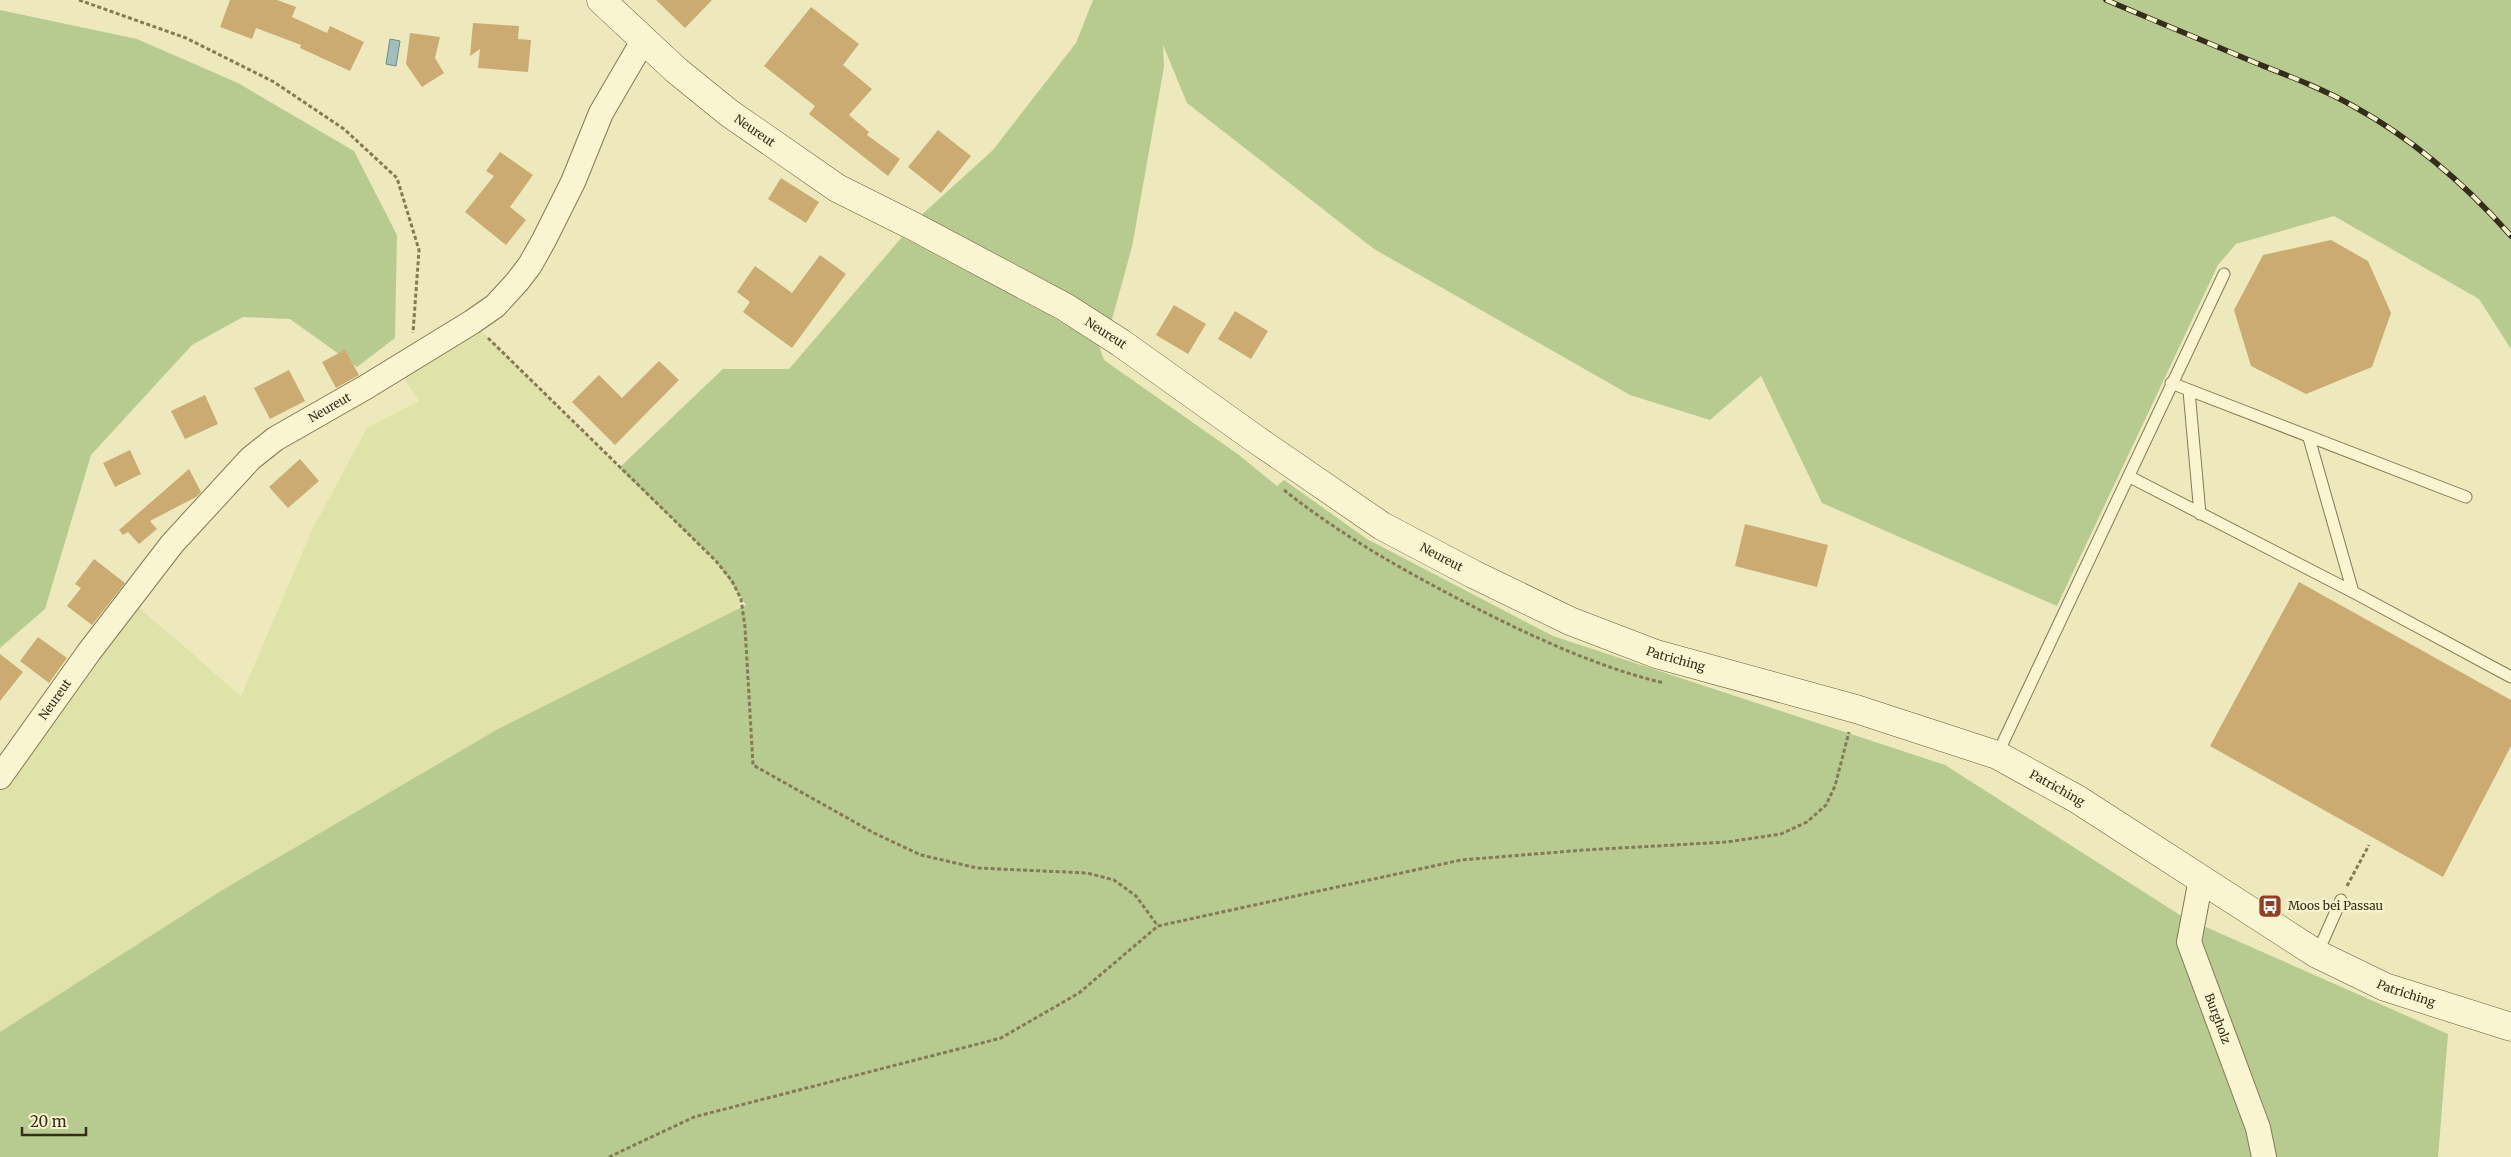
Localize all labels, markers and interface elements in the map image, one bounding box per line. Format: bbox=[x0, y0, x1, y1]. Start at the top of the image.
street label: Neureut bbox=[732, 111, 778, 150]
street label: Neureut bbox=[1082, 314, 1130, 352]
street label: Neureut bbox=[306, 389, 354, 425]
street label: Neureut bbox=[1418, 539, 1466, 574]
street label: Patriching bbox=[1644, 643, 1708, 674]
street label: Neureut bbox=[35, 676, 74, 723]
street label: Patriching bbox=[2027, 766, 2088, 809]
bus stop icon: Moos bei Passau bbox=[2257, 893, 2283, 919]
place label: Moos bei Passau bbox=[2288, 898, 2384, 913]
street label: Patriching bbox=[2374, 976, 2438, 1010]
street label: Burgholz bbox=[2202, 991, 2234, 1046]
scale bar bbox=[22, 1104, 86, 1136]
text: 20 m bbox=[30, 1112, 67, 1131]

